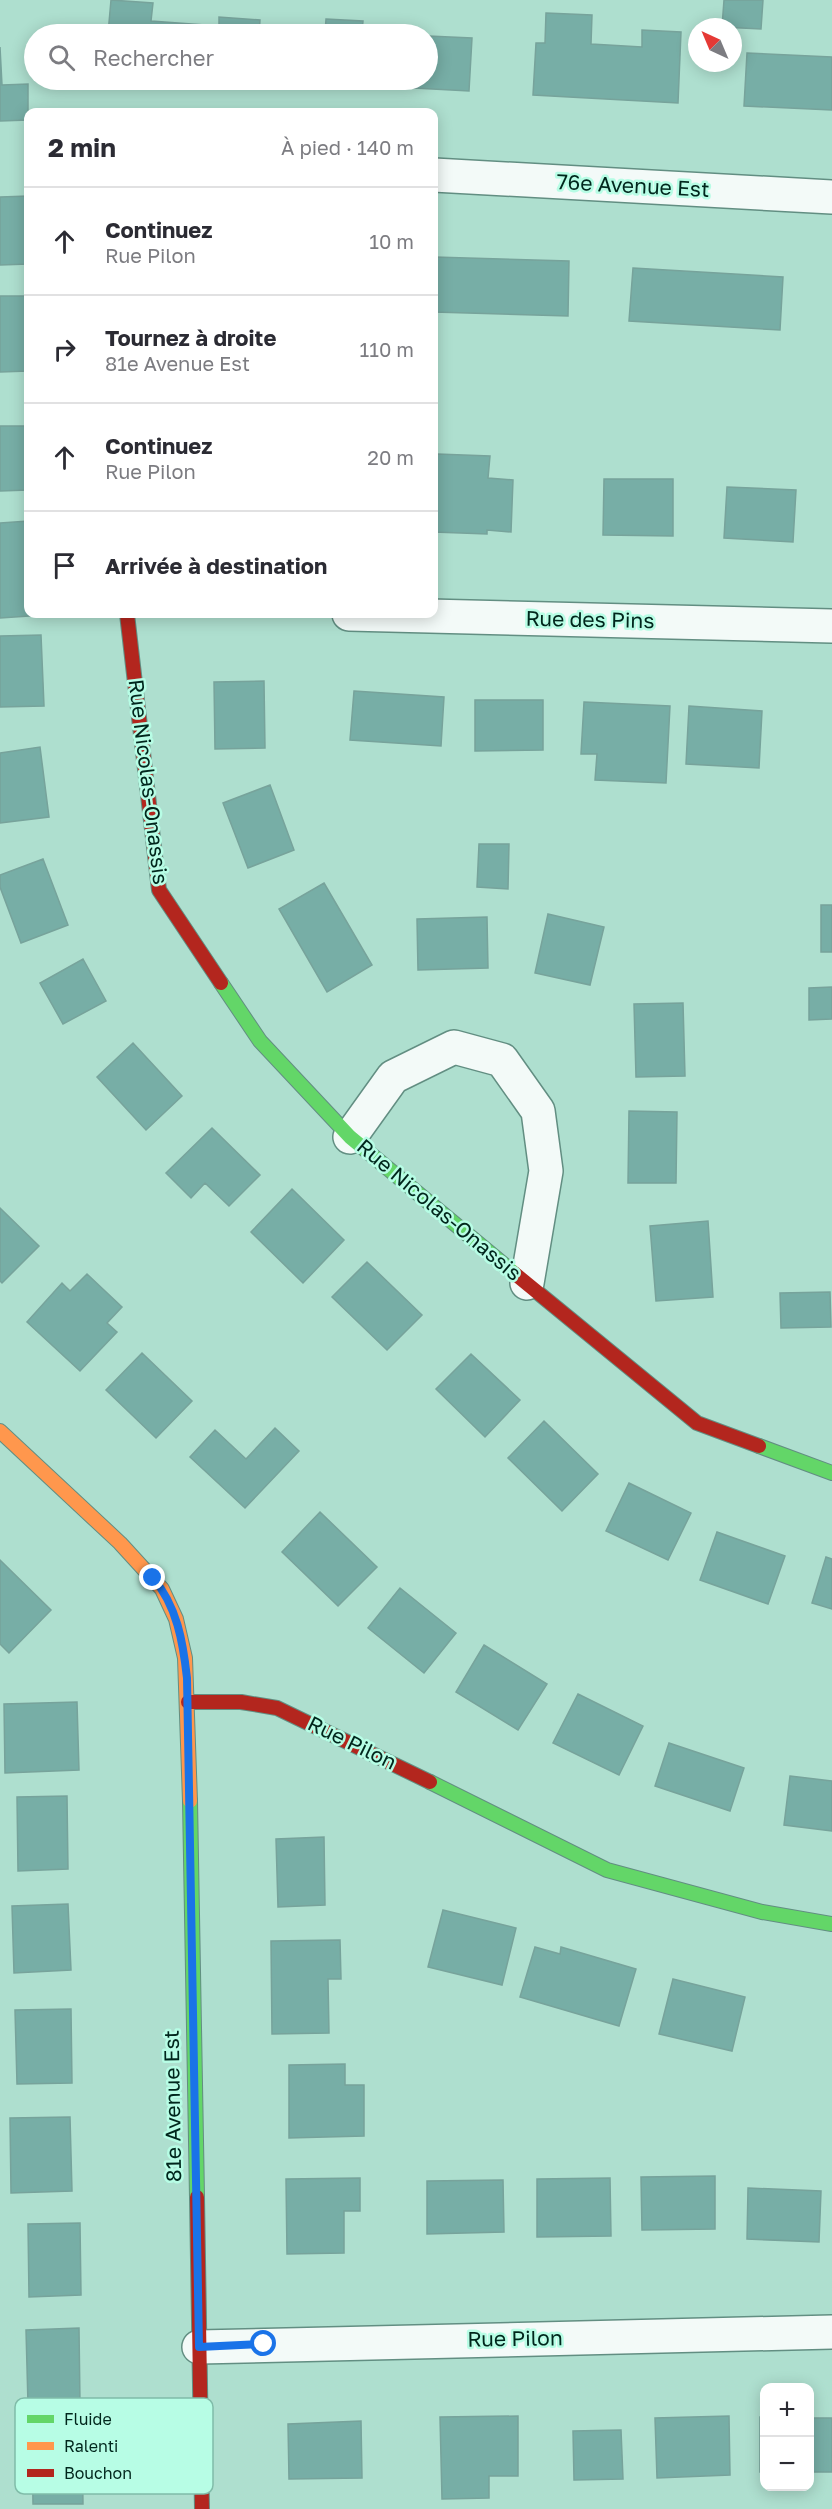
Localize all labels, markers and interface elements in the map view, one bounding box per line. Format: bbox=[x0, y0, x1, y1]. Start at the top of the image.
north arrow bbox=[688, 18, 742, 72]
search box bbox=[24, 24, 438, 90]
icon: search bbox=[45, 41, 78, 74]
text: Rechercher bbox=[93, 44, 214, 71]
text: 2 min bbox=[48, 132, 116, 163]
text: À pied · 140 m bbox=[281, 135, 414, 159]
street label: 76e Avenue Est bbox=[556, 168, 710, 202]
text: Continuez bbox=[105, 216, 212, 243]
icon: ahead bbox=[48, 225, 81, 258]
text: 10 m bbox=[369, 229, 414, 253]
text: Rue Pilon bbox=[105, 243, 196, 267]
text: Tournez à droite bbox=[105, 324, 276, 351]
icon: right bbox=[48, 333, 81, 366]
text: 110 m bbox=[360, 337, 414, 361]
text: 81e Avenue Est bbox=[105, 351, 250, 375]
text: Continuez bbox=[105, 432, 212, 459]
icon: ahead bbox=[48, 441, 81, 474]
text: 20 m bbox=[367, 445, 414, 469]
text: Rue Pilon bbox=[105, 459, 196, 483]
icon: arrive bbox=[48, 549, 81, 582]
text: Arrivée à destination bbox=[105, 552, 327, 579]
street label: Rue des Pins bbox=[525, 605, 655, 633]
street label: Rue Nicolas-Onassis bbox=[123, 678, 174, 886]
street label: Rue Nicolas-Onassis bbox=[352, 1133, 527, 1286]
route end bbox=[139, 1564, 165, 1590]
street label: Rue Pilon bbox=[304, 1710, 401, 1775]
street label: 81e Avenue Est bbox=[158, 2030, 186, 2182]
street label: Rue Pilon bbox=[467, 2324, 563, 2352]
route start bbox=[250, 2330, 276, 2356]
map controls bbox=[760, 2383, 814, 2491]
button: + bbox=[760, 2383, 814, 2437]
legend bbox=[15, 2398, 213, 2494]
text: Fluide bbox=[64, 2409, 112, 2429]
text: Ralenti bbox=[64, 2436, 118, 2456]
button: − bbox=[760, 2437, 814, 2491]
text: Bouchon bbox=[64, 2463, 132, 2483]

